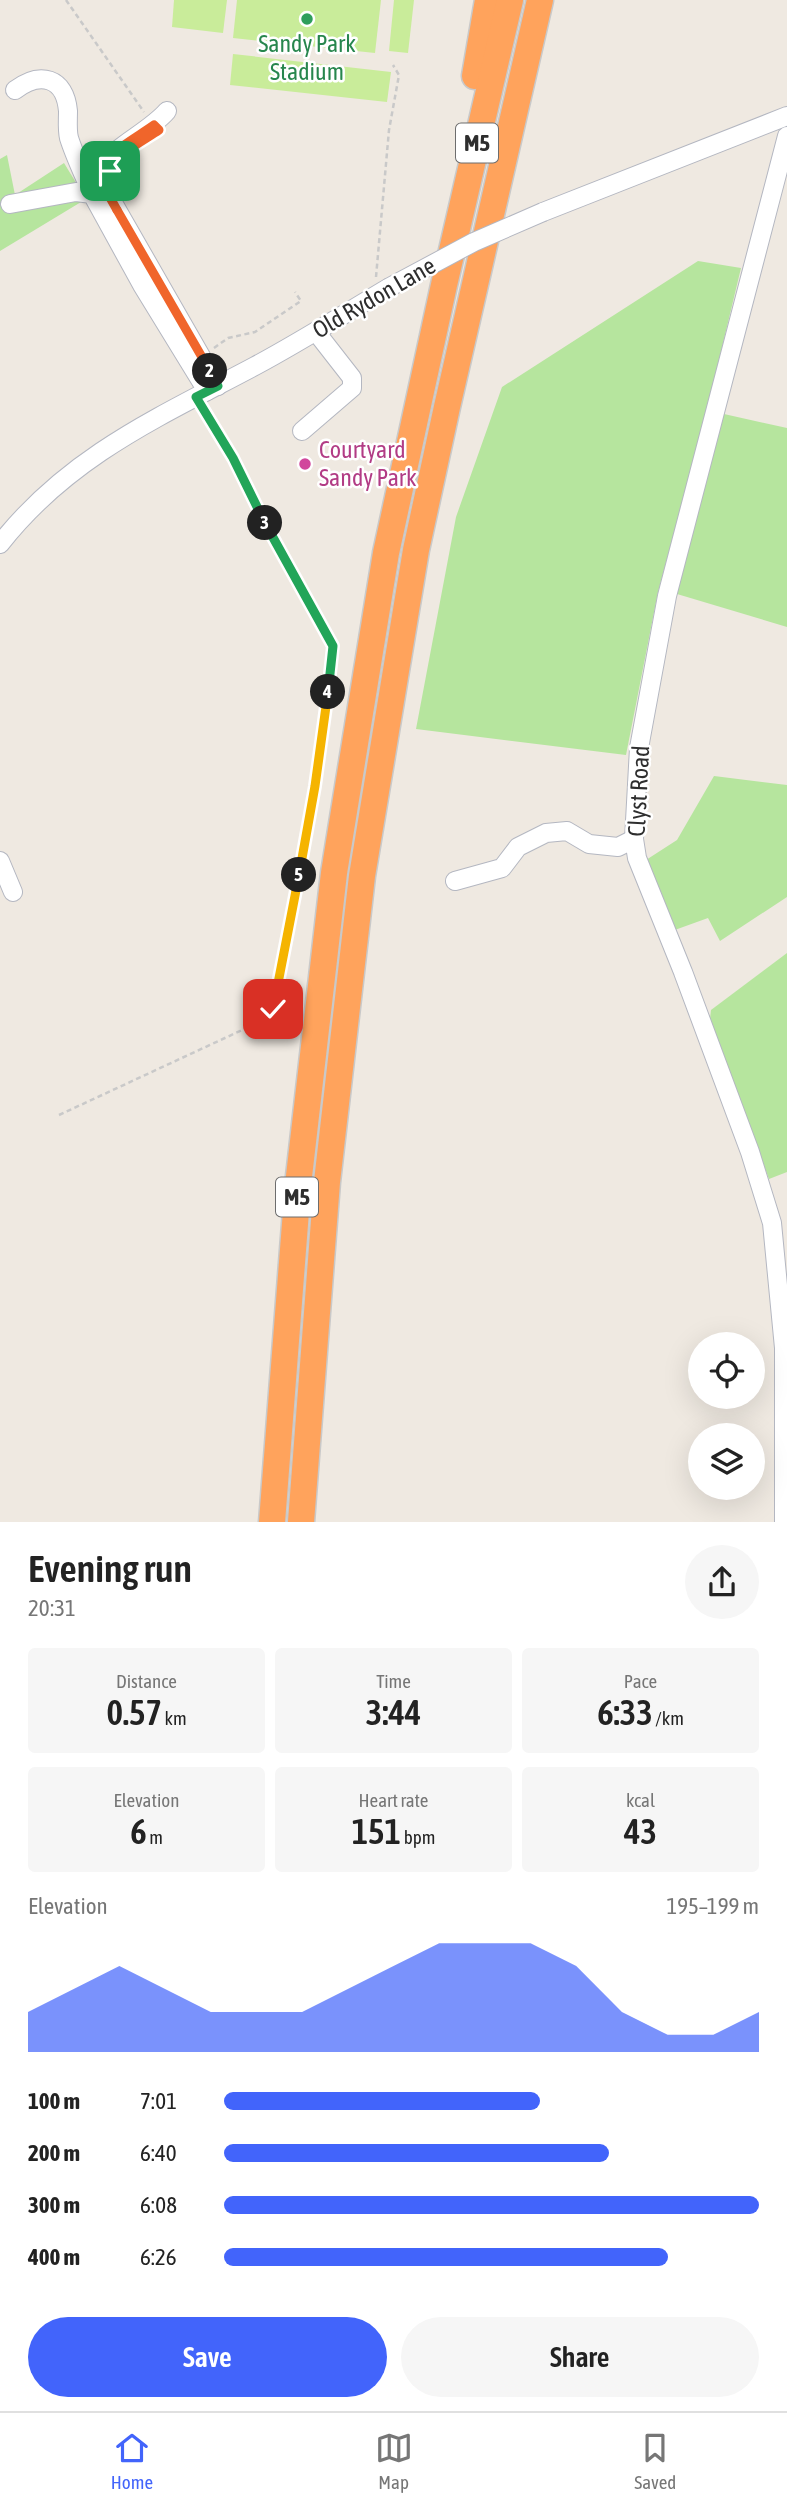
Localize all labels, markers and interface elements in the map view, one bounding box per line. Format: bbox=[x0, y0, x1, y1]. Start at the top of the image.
marker: Sandy Park Stadium bbox=[299, 11, 315, 27]
place label: Sandy Park Stadium bbox=[258, 30, 356, 85]
road number: M5 bbox=[456, 124, 498, 162]
pin bbox=[80, 141, 140, 201]
icon: arrive bbox=[91, 152, 129, 190]
street label: Old Rydon Lane bbox=[308, 252, 440, 344]
pin: 2 bbox=[192, 354, 228, 388]
text: 2 bbox=[205, 359, 214, 381]
place label: Courtyard Sandy Park bbox=[319, 436, 417, 491]
marker: Courtyard Sandy Park bbox=[297, 456, 313, 472]
pin: 3 bbox=[247, 505, 282, 540]
text: 3 bbox=[260, 511, 269, 533]
pin: 4 bbox=[310, 674, 346, 710]
text: 4 bbox=[323, 680, 332, 702]
street label: Clyst Road bbox=[623, 745, 654, 837]
pin: 5 bbox=[282, 858, 316, 892]
text: 5 bbox=[294, 863, 303, 885]
pin bbox=[243, 979, 303, 1039]
icon: check bbox=[254, 990, 292, 1028]
road number: M5 bbox=[276, 1178, 318, 1216]
map controls bbox=[688, 1332, 765, 1500]
button: locate bbox=[688, 1332, 765, 1409]
button: layers bbox=[688, 1423, 765, 1500]
button: share bbox=[685, 1545, 759, 1619]
text: Evening run bbox=[28, 1547, 192, 1590]
text: 20:31 bbox=[28, 1595, 76, 1621]
text: Distance bbox=[116, 1670, 177, 1692]
text: Time bbox=[376, 1670, 411, 1692]
text: Pace bbox=[624, 1670, 657, 1692]
text: 0.57 bbox=[106, 1692, 162, 1732]
text: 3:44 bbox=[366, 1692, 421, 1732]
text: 6:33 bbox=[597, 1692, 653, 1732]
text: km bbox=[162, 1707, 187, 1729]
text: /km bbox=[653, 1707, 684, 1729]
text: Elevation bbox=[114, 1789, 179, 1811]
text: Heart rate bbox=[359, 1789, 428, 1811]
text: kcal bbox=[626, 1789, 655, 1811]
text: 6 bbox=[130, 1811, 147, 1851]
text: 151 bbox=[352, 1811, 401, 1851]
text: 43 bbox=[624, 1811, 657, 1851]
text: m bbox=[147, 1826, 163, 1848]
text: bpm bbox=[401, 1826, 435, 1848]
text: Elevation bbox=[28, 1893, 108, 1919]
text: 195–199 m bbox=[666, 1893, 759, 1919]
text: 100 m bbox=[28, 2088, 80, 2114]
text: 7:01 bbox=[140, 2088, 177, 2114]
text: 200 m bbox=[28, 2140, 80, 2166]
text: 6:40 bbox=[140, 2140, 177, 2166]
text: 300 m bbox=[28, 2192, 80, 2218]
text: 6:08 bbox=[140, 2192, 177, 2218]
text: 400 m bbox=[28, 2244, 80, 2270]
text: 6:26 bbox=[140, 2244, 177, 2270]
button: Save bbox=[28, 2317, 387, 2397]
button: Share bbox=[401, 2317, 759, 2397]
tab: Home bbox=[111, 2429, 153, 2493]
tab: Map bbox=[375, 2429, 413, 2493]
tab: Saved bbox=[634, 2429, 676, 2493]

